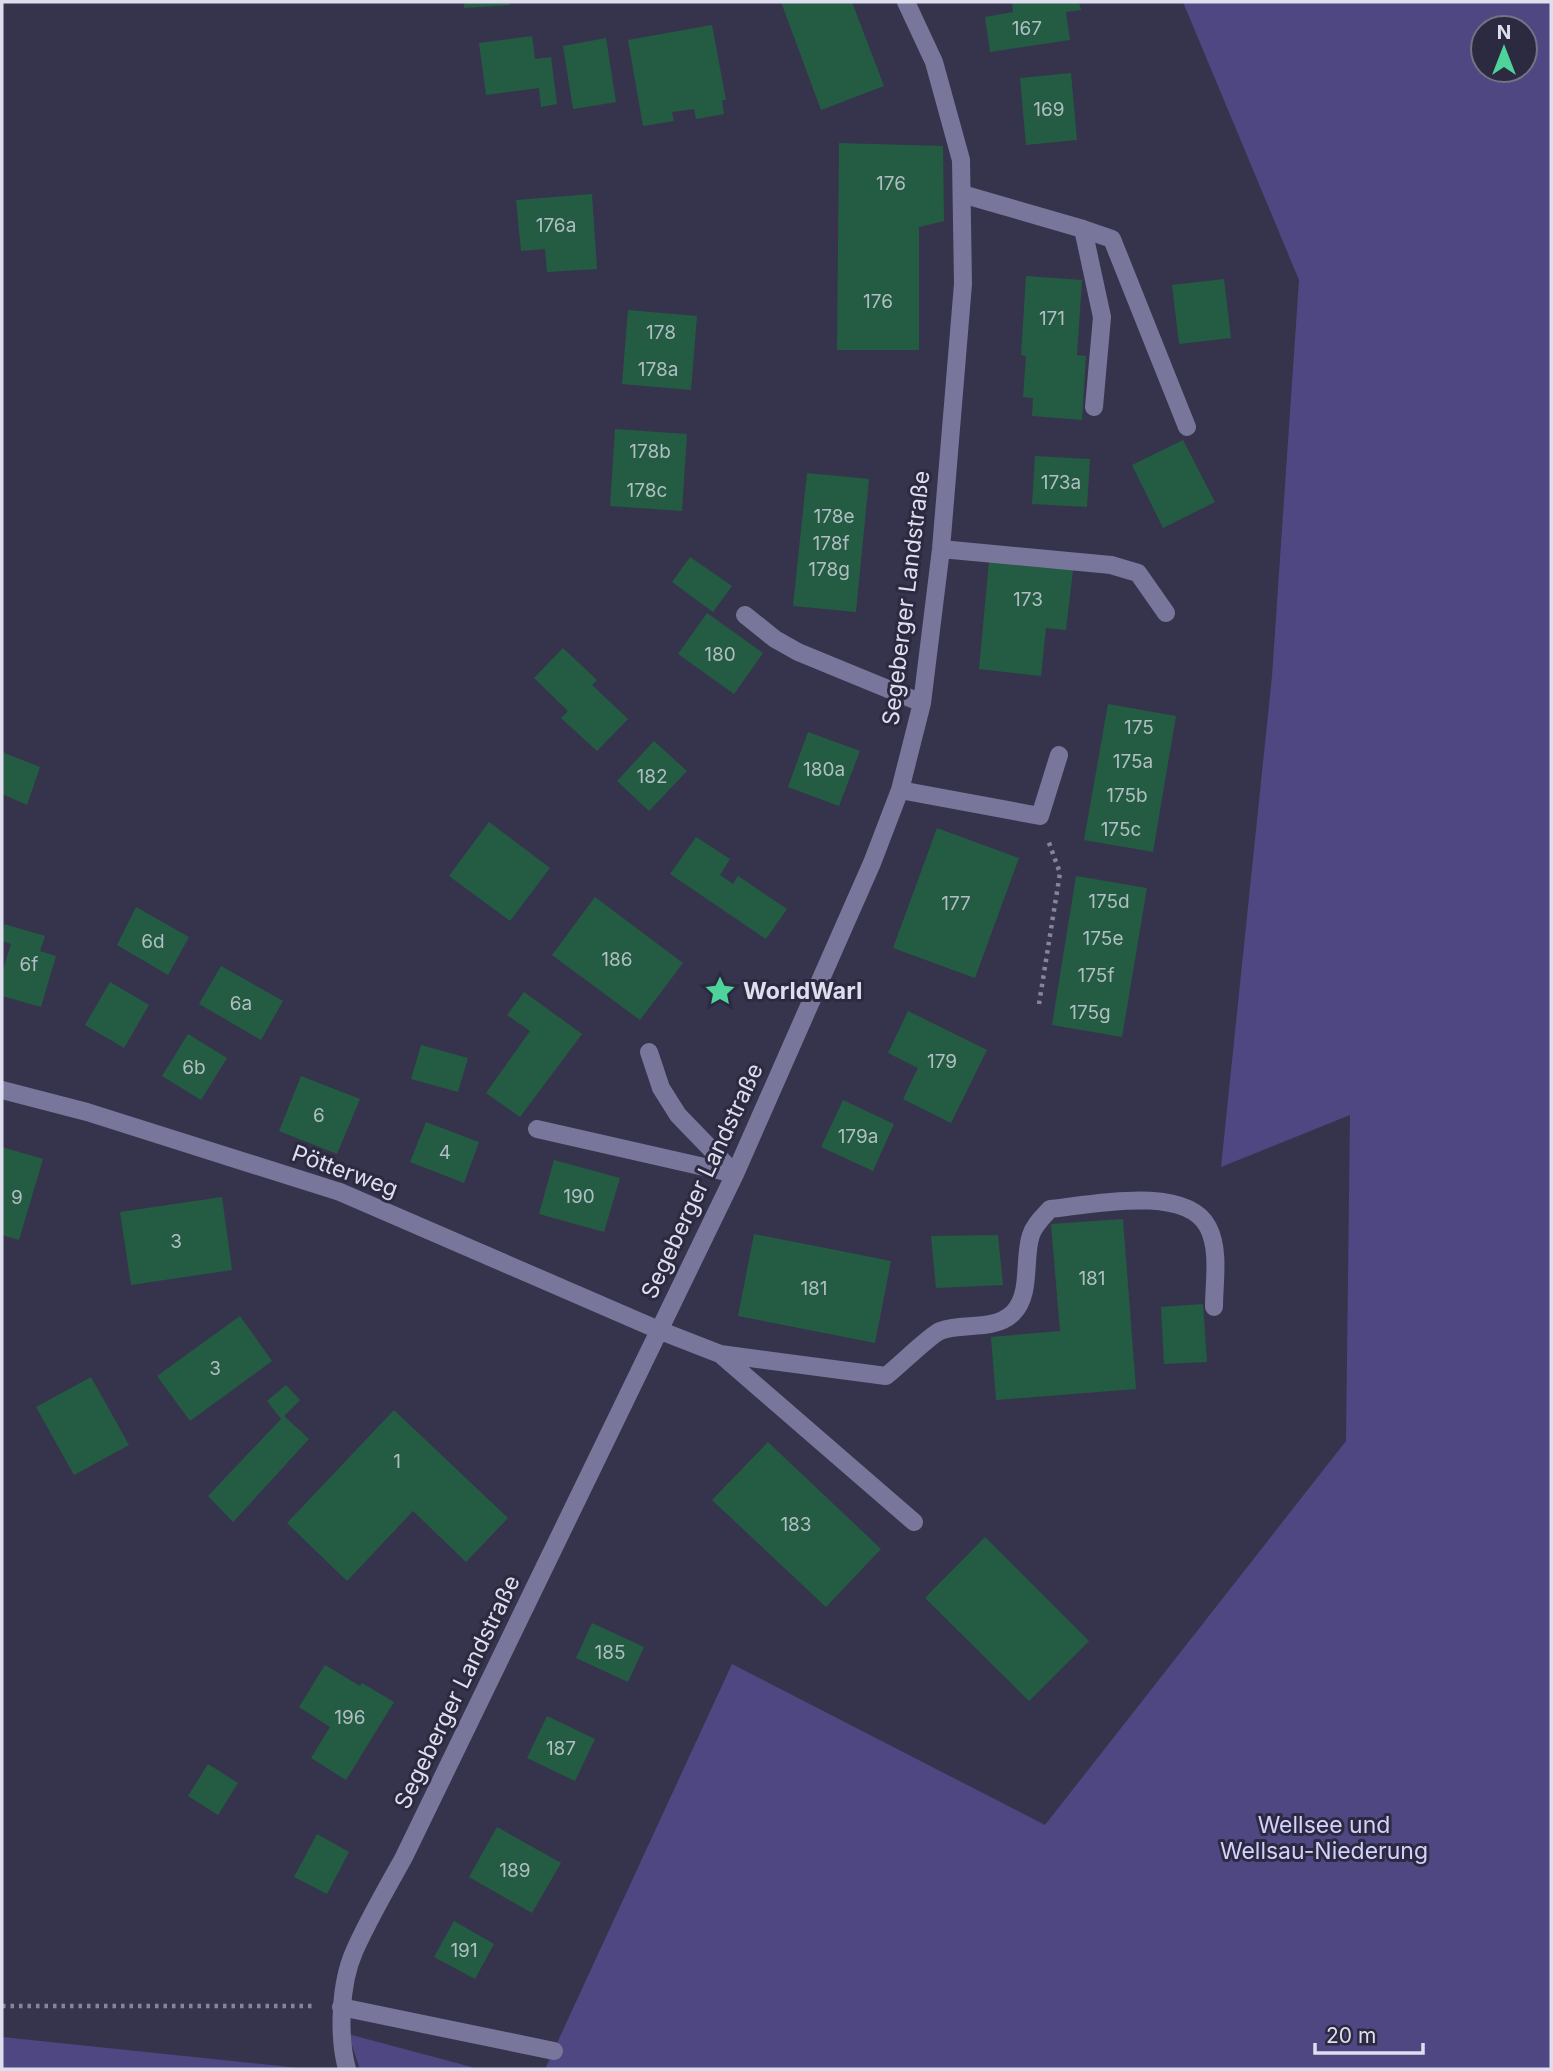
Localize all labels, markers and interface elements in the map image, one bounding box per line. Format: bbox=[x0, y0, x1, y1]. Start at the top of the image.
north arrow bbox=[1469, 14, 1539, 84]
house number: 167 bbox=[1012, 17, 1042, 40]
text: N bbox=[1497, 21, 1511, 44]
house number: 169 bbox=[1033, 98, 1065, 121]
house number: 176 bbox=[876, 172, 906, 195]
house number: 176a bbox=[536, 214, 576, 237]
house number: 176 bbox=[863, 290, 893, 313]
house number: 171 bbox=[1039, 307, 1065, 330]
house number: 178 bbox=[646, 321, 676, 344]
house number: 178a bbox=[638, 358, 678, 381]
house number: 178b bbox=[629, 440, 671, 463]
street label: Segeberger Landstraße bbox=[876, 469, 936, 727]
house number: 173a bbox=[1041, 471, 1081, 494]
house number: 178c bbox=[627, 479, 667, 502]
house number: 178e bbox=[813, 505, 855, 528]
house number: 178f bbox=[813, 532, 850, 555]
house number: 178g bbox=[808, 558, 850, 581]
house number: 173 bbox=[1013, 588, 1043, 611]
house number: 180 bbox=[704, 643, 736, 666]
house number: 175 bbox=[1124, 716, 1154, 739]
house number: 175a bbox=[1113, 750, 1153, 773]
house number: 180a bbox=[803, 758, 845, 781]
house number: 182 bbox=[636, 765, 668, 788]
house number: 175b bbox=[1106, 784, 1148, 807]
house number: 175c bbox=[1101, 818, 1141, 841]
house number: 175d bbox=[1088, 890, 1130, 913]
house number: 177 bbox=[941, 892, 971, 915]
house number: 175e bbox=[1083, 927, 1123, 950]
house number: 6d bbox=[141, 930, 165, 953]
house number: 186 bbox=[601, 948, 633, 971]
house number: 6f bbox=[20, 953, 38, 976]
house number: 175f bbox=[1078, 964, 1114, 987]
place icon: WorldWarI bbox=[703, 974, 737, 1008]
place label: WorldWarI bbox=[743, 977, 862, 1005]
house number: 6a bbox=[230, 992, 252, 1015]
house number: 175g bbox=[1069, 1001, 1111, 1024]
house number: 179 bbox=[927, 1050, 957, 1073]
house number: 6b bbox=[182, 1056, 206, 1079]
street label: Segeberger Landstraße bbox=[635, 1059, 769, 1303]
house number: 6 bbox=[313, 1104, 325, 1127]
house number: 179a bbox=[838, 1125, 878, 1148]
street label: Pötterweg bbox=[288, 1139, 402, 1203]
house number: 4 bbox=[439, 1141, 451, 1164]
house number: 190 bbox=[563, 1185, 595, 1208]
house number: 9 bbox=[11, 1186, 23, 1209]
house number: 3 bbox=[170, 1230, 182, 1253]
house number: 181 bbox=[1078, 1267, 1106, 1290]
house number: 181 bbox=[800, 1277, 828, 1300]
house number: 3 bbox=[209, 1357, 221, 1380]
house number: 1 bbox=[393, 1450, 401, 1473]
house number: 183 bbox=[780, 1513, 812, 1536]
street label: Segeberger Landstraße bbox=[388, 1571, 526, 1813]
house number: 185 bbox=[594, 1641, 626, 1664]
house number: 196 bbox=[334, 1706, 366, 1729]
house number: 187 bbox=[546, 1737, 576, 1760]
park label: Wellsee und Wellsau-Niederung bbox=[1220, 1811, 1428, 1865]
house number: 189 bbox=[499, 1859, 531, 1882]
house number: 191 bbox=[450, 1939, 478, 1962]
scale bar bbox=[1315, 2011, 1424, 2056]
text: 20 m bbox=[1326, 2023, 1376, 2048]

